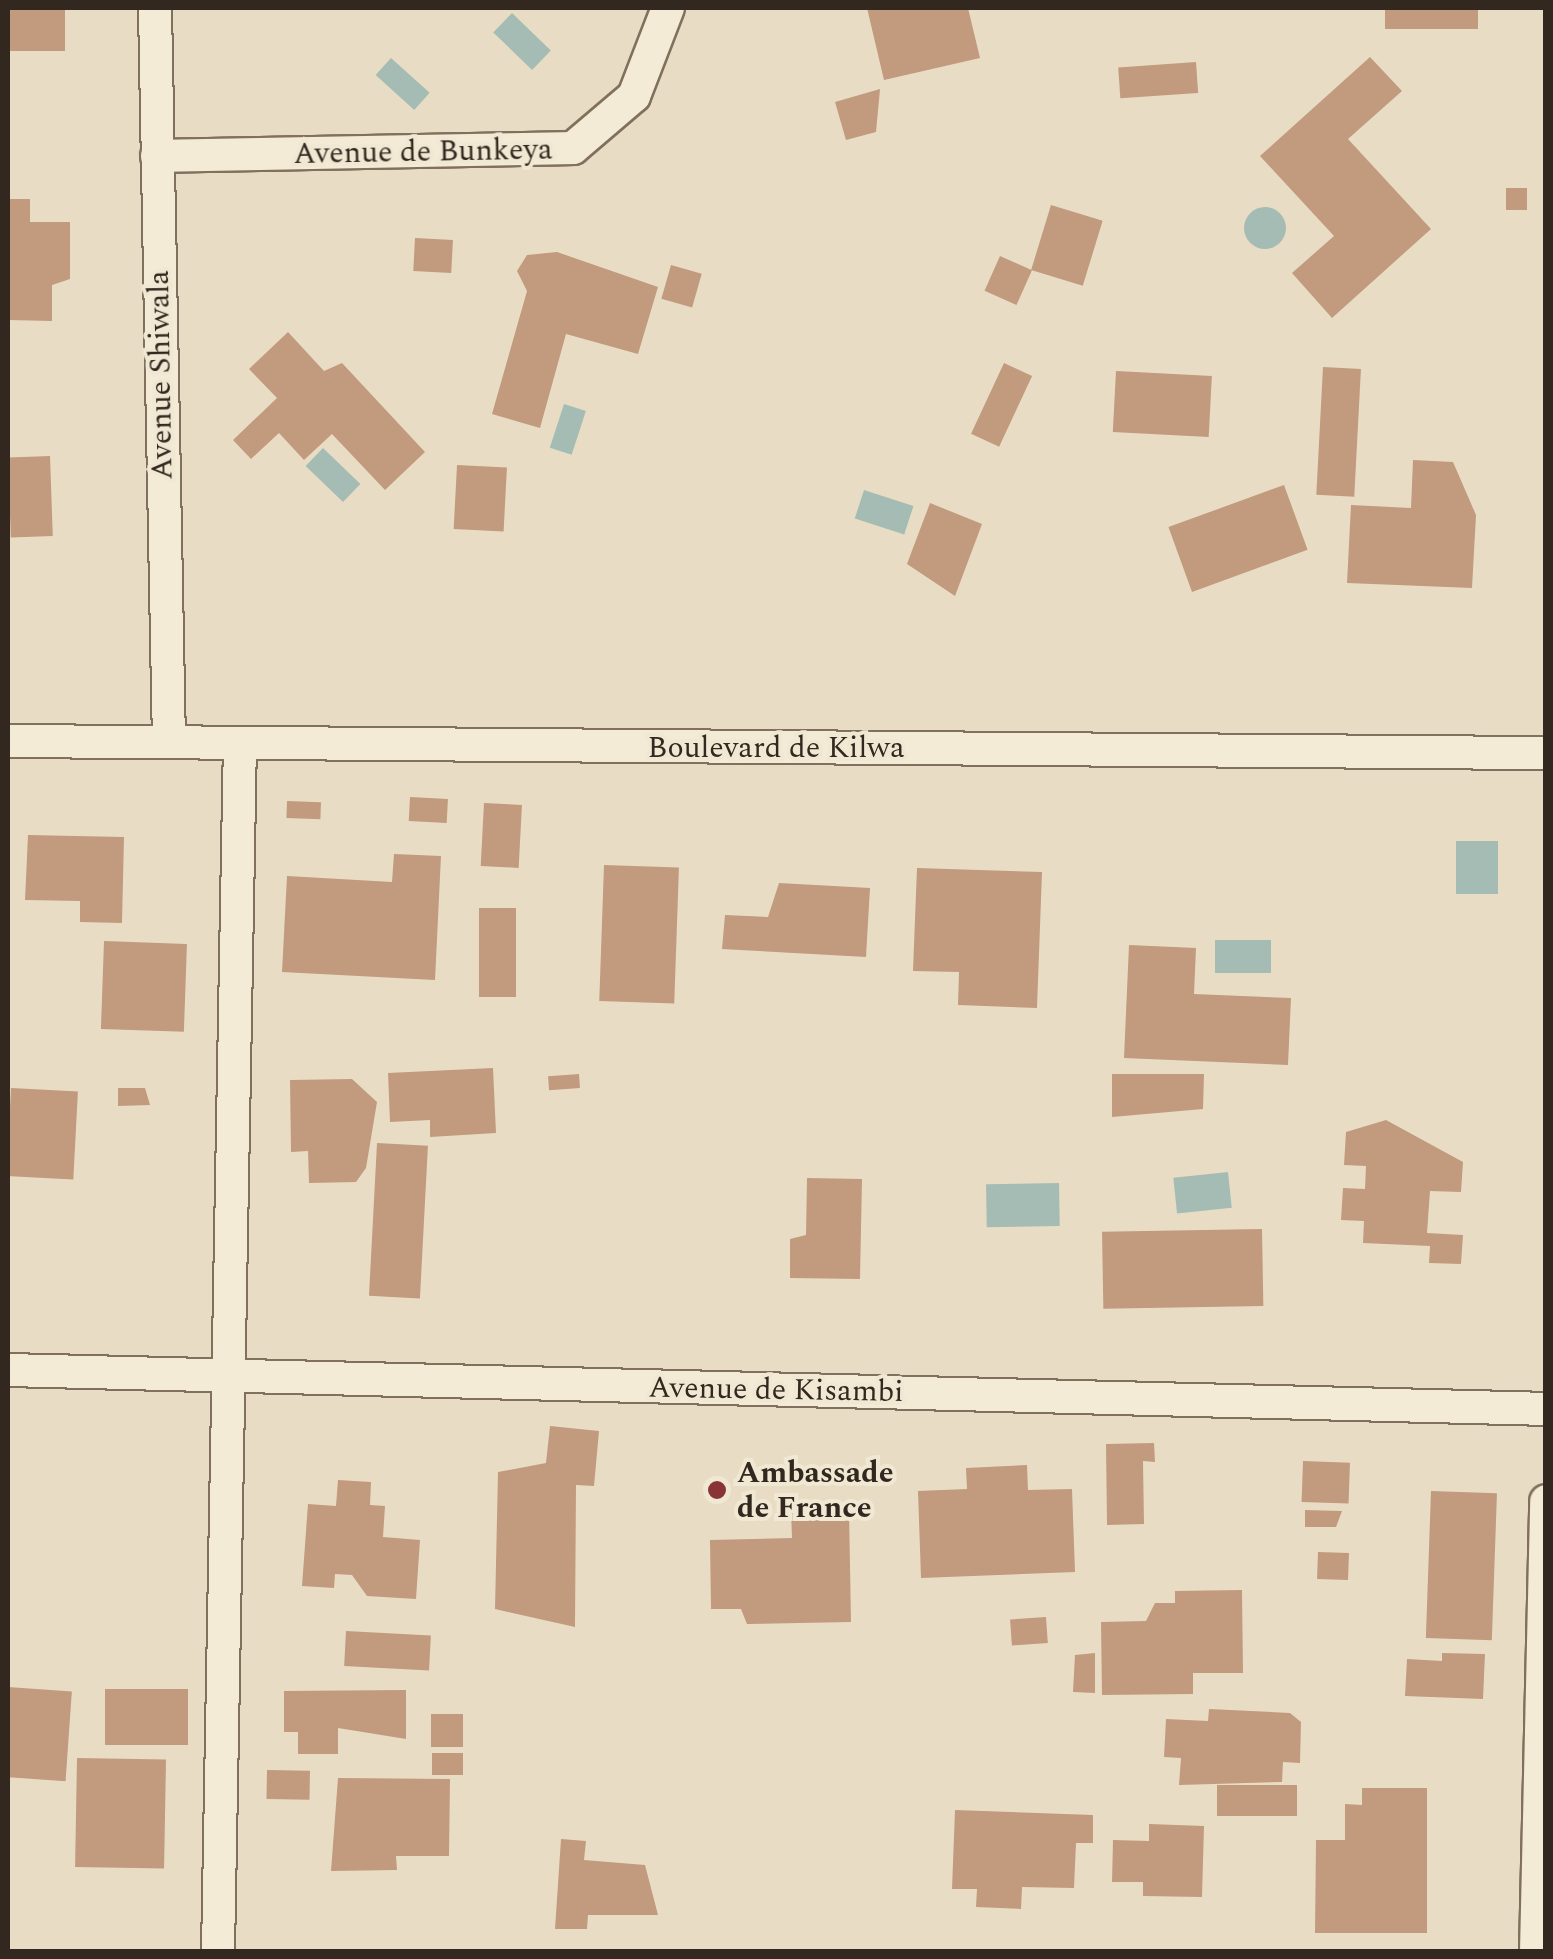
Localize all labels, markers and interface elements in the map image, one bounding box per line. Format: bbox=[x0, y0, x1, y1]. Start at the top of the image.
street label: Avenue de Bunkeya bbox=[293, 132, 553, 172]
street label: Avenue Shiwala bbox=[141, 270, 181, 480]
street label: Boulevard de Kilwa bbox=[647, 730, 905, 766]
street label: Avenue de Kisambi bbox=[648, 1370, 904, 1410]
place label: Ambassade de France bbox=[737, 1455, 894, 1526]
marker: Ambassade de France bbox=[706, 1479, 728, 1501]

